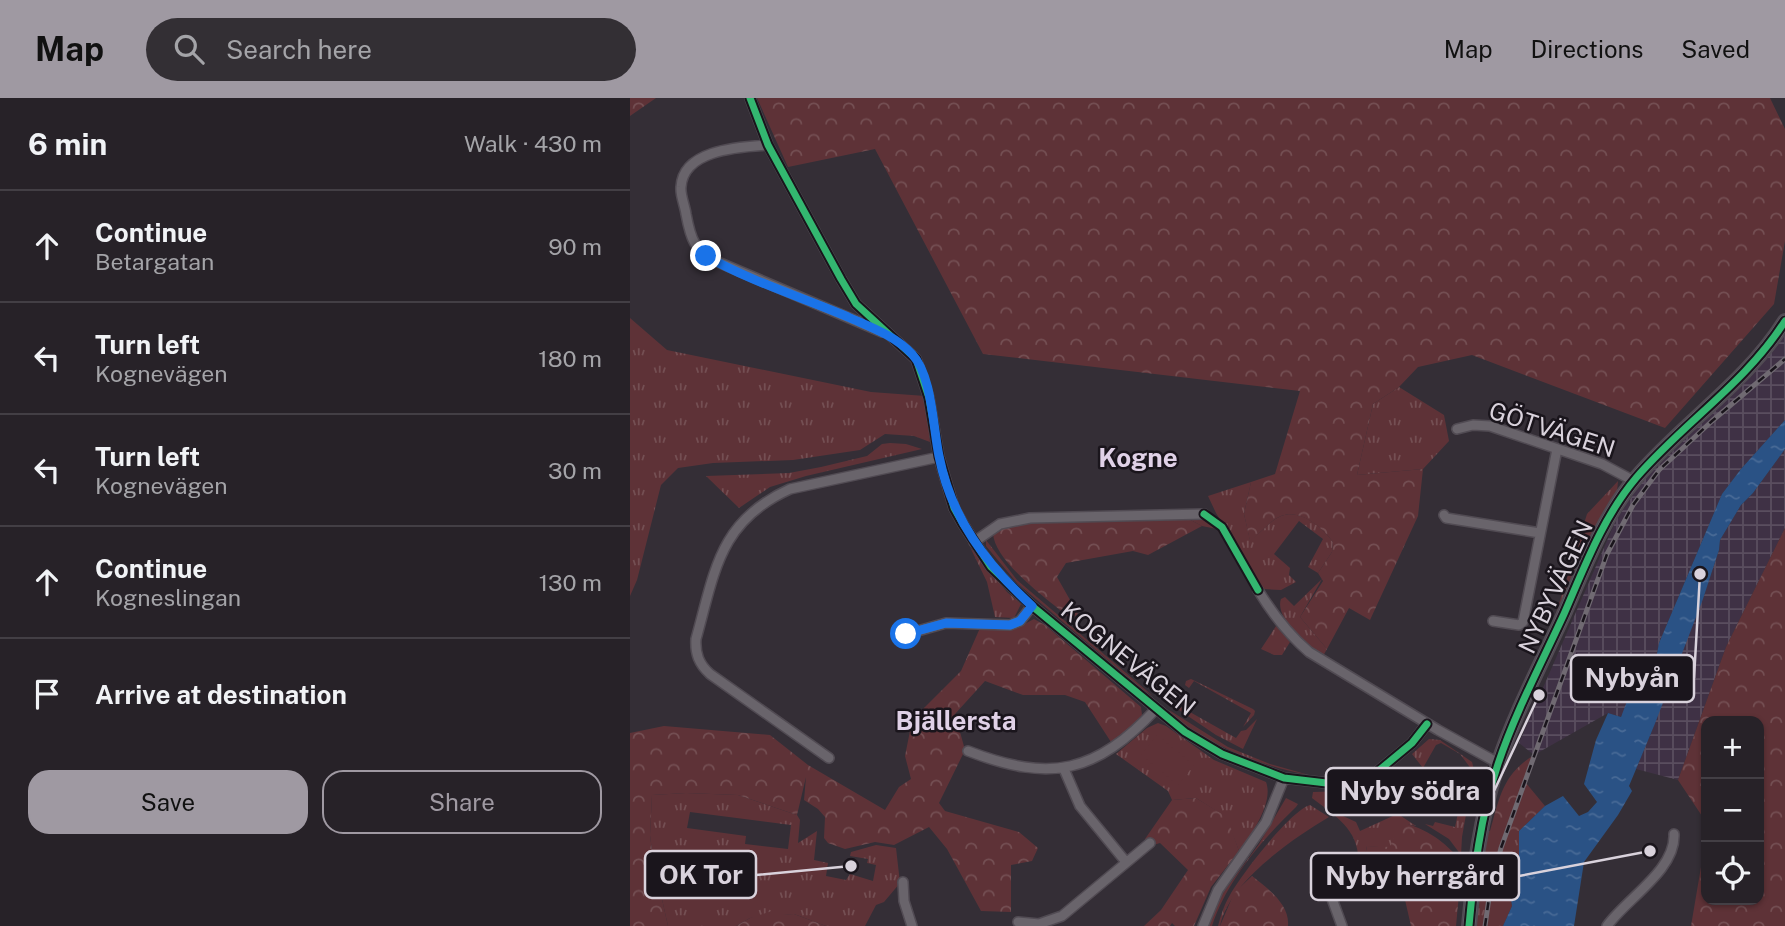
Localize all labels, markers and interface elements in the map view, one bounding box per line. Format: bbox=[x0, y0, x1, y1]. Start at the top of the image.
search box bbox=[146, 18, 636, 81]
text: Map bbox=[35, 30, 104, 68]
icon: search bbox=[170, 30, 208, 68]
text: Search here bbox=[226, 34, 372, 65]
text: Map bbox=[1444, 35, 1493, 63]
text: Directions bbox=[1531, 35, 1643, 63]
text: Saved bbox=[1681, 35, 1750, 63]
text: 6 min bbox=[28, 126, 107, 162]
text: Walk · 430 m bbox=[464, 130, 602, 157]
text: Continue bbox=[95, 217, 207, 248]
icon: ahead bbox=[28, 227, 66, 265]
text: 90 m bbox=[548, 233, 602, 260]
route end bbox=[690, 240, 721, 271]
text: Betargatan bbox=[95, 248, 214, 275]
text: Turn left bbox=[95, 329, 200, 360]
icon: left bbox=[28, 339, 66, 377]
text: 180 m bbox=[538, 345, 602, 372]
text: Kognevägen bbox=[95, 360, 228, 387]
street label: GÖTVÄGEN bbox=[1486, 395, 1619, 463]
text: Turn left bbox=[95, 441, 200, 472]
district label: Kogne bbox=[1098, 442, 1178, 473]
icon: left bbox=[28, 451, 66, 489]
text: 30 m bbox=[548, 457, 602, 484]
text: Kognevägen bbox=[95, 472, 228, 499]
street label: NYBYVÄGEN bbox=[1512, 516, 1598, 658]
text: Continue bbox=[95, 553, 207, 584]
icon: ahead bbox=[28, 563, 66, 601]
text: 130 m bbox=[539, 569, 602, 596]
text: Kogneslingan bbox=[95, 584, 241, 611]
street label: KOGNEVÄGEN bbox=[1056, 595, 1202, 721]
route start bbox=[890, 618, 921, 649]
callout: Nybyån bbox=[1571, 655, 1694, 702]
text: Nybyån bbox=[1585, 662, 1679, 693]
icon: arrive bbox=[28, 675, 66, 713]
text: Arrive at destination bbox=[95, 679, 347, 710]
district label: Bjällersta bbox=[896, 705, 1016, 736]
map controls bbox=[1701, 716, 1764, 905]
button: + bbox=[1701, 716, 1764, 779]
callout: Nyby södra bbox=[1326, 768, 1494, 815]
button: Save bbox=[28, 770, 308, 834]
button: Share bbox=[322, 770, 602, 834]
text: Nyby södra bbox=[1340, 775, 1480, 806]
button: − bbox=[1701, 779, 1764, 842]
button: locate bbox=[1701, 842, 1764, 905]
callout: OK Tor bbox=[645, 851, 756, 898]
callout: Nyby herrgård bbox=[1311, 853, 1519, 900]
text: OK Tor bbox=[659, 859, 743, 890]
text: Nyby herrgård bbox=[1325, 860, 1505, 891]

